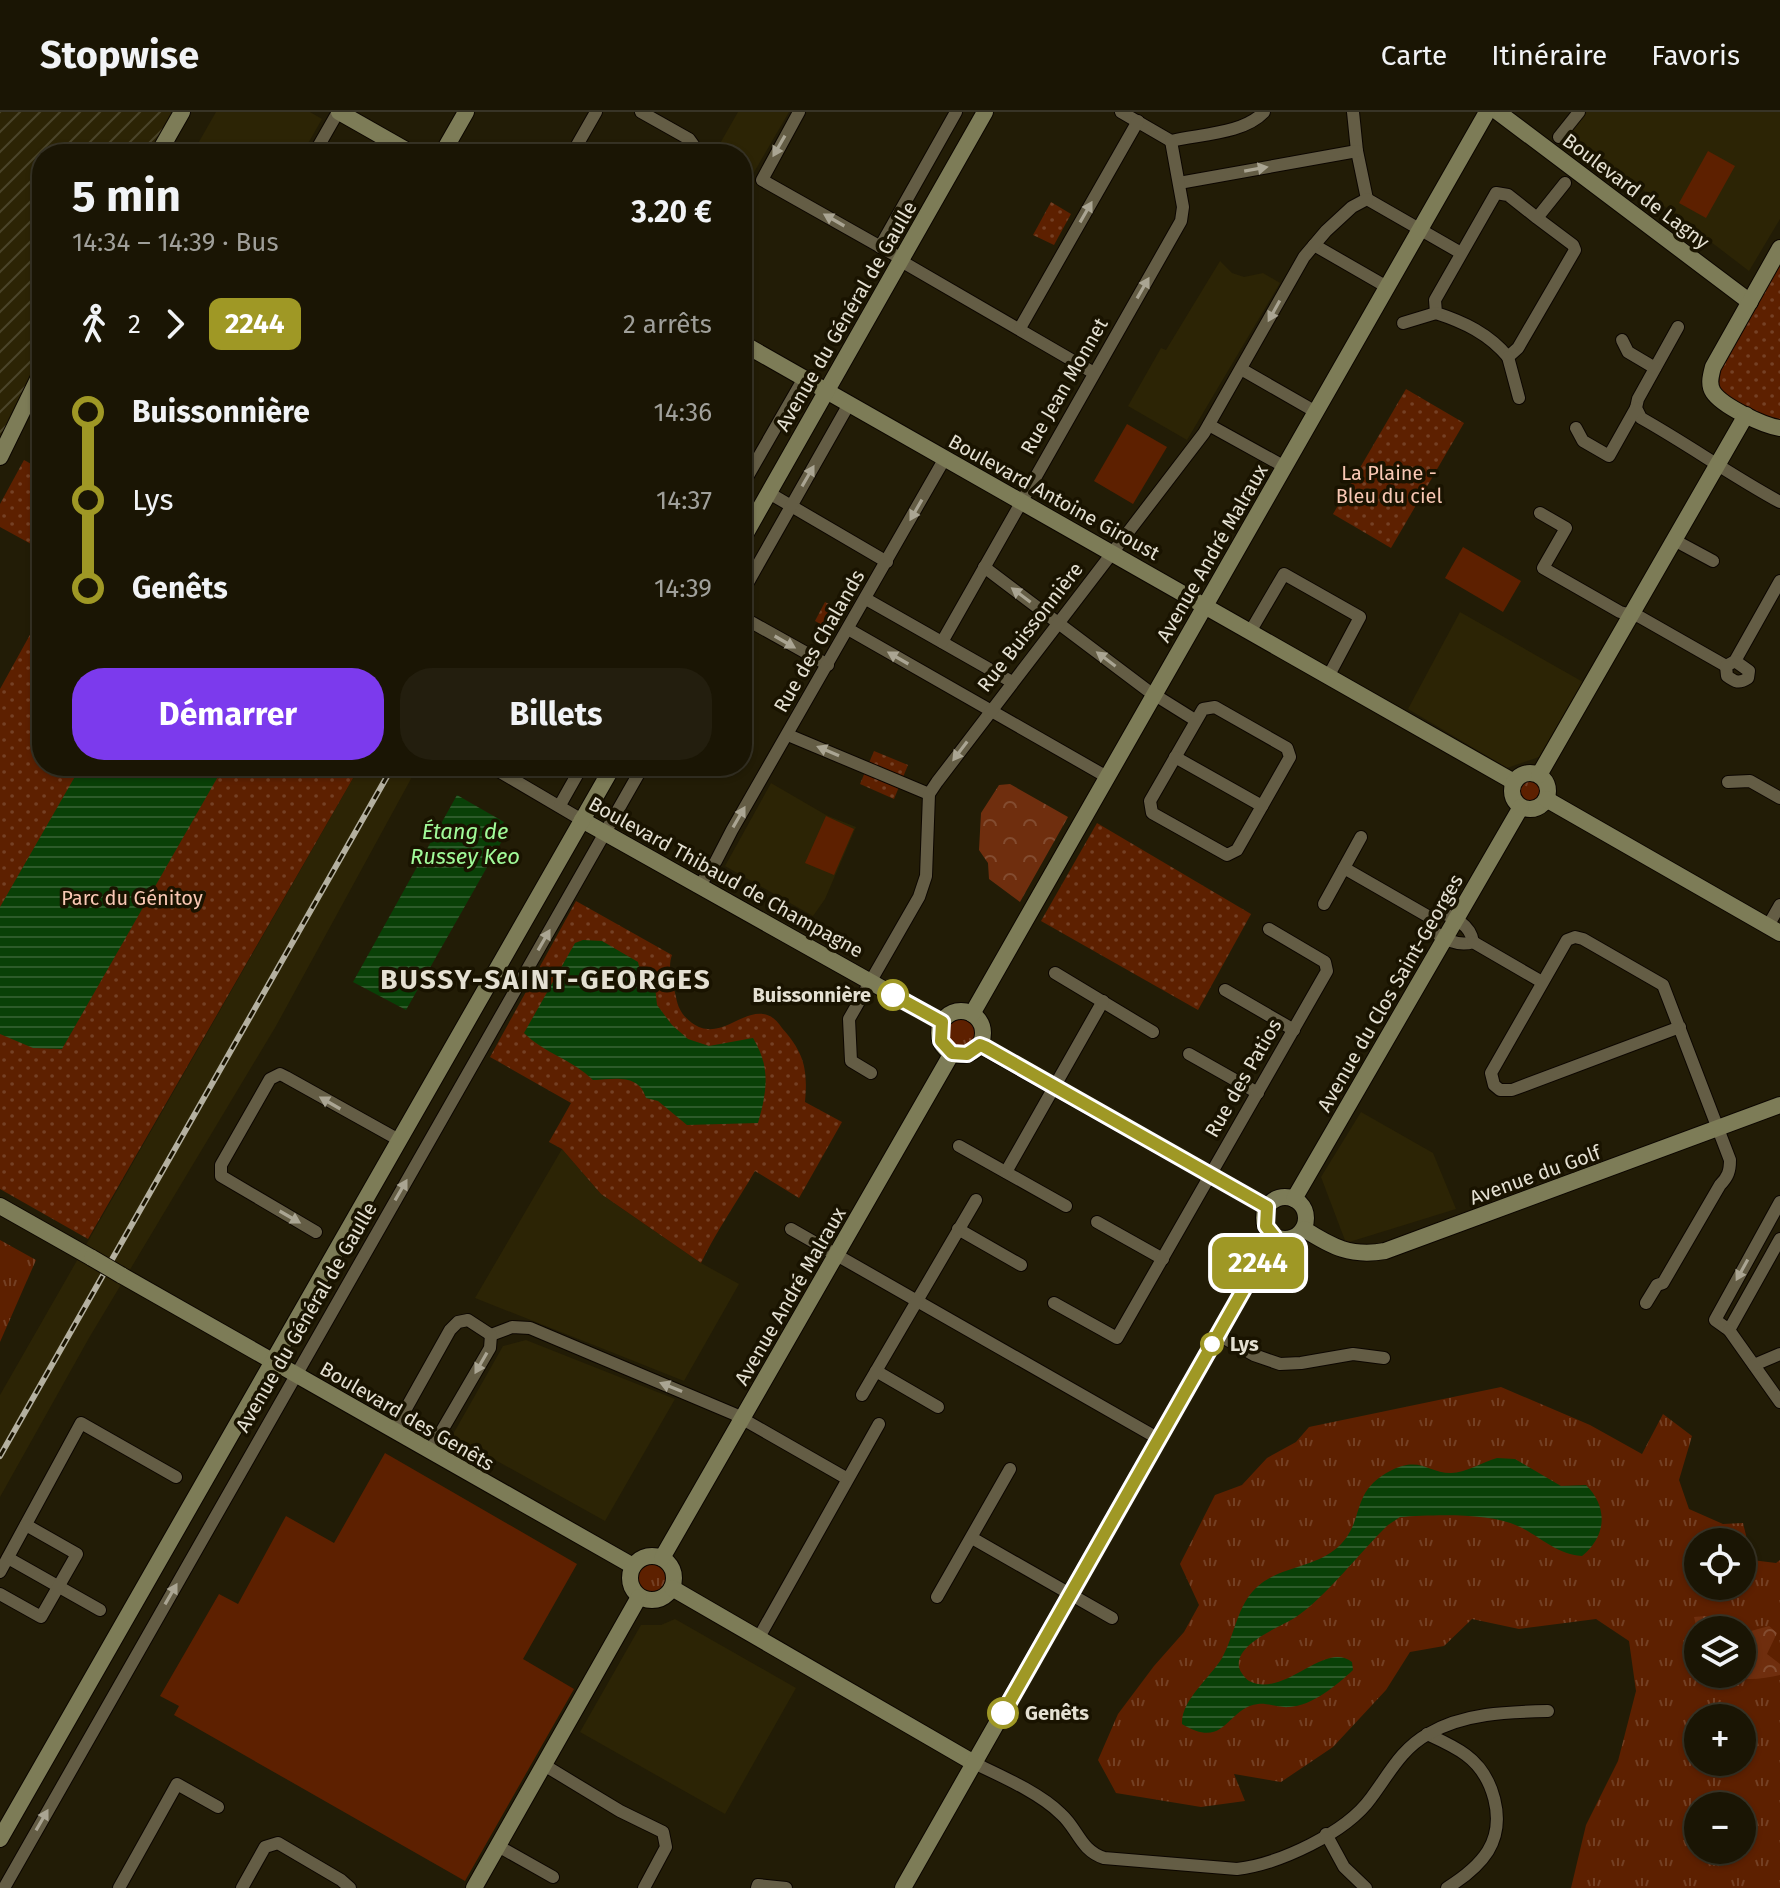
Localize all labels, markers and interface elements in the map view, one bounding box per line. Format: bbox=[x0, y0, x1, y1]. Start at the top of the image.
text: Stopwise bbox=[40, 32, 199, 78]
text: Carte bbox=[1381, 39, 1447, 72]
text: Itinéraire bbox=[1491, 39, 1607, 72]
text: Favoris bbox=[1651, 39, 1740, 72]
street label: Boulevard de Lagny bbox=[1558, 128, 1714, 254]
one-way arrow bbox=[772, 135, 786, 157]
one-way arrow bbox=[1244, 163, 1269, 175]
text: 5 min bbox=[72, 170, 181, 223]
text: 3.20 € bbox=[631, 194, 712, 230]
street label: Avenue du Général de Gaulle bbox=[770, 197, 922, 435]
one-way arrow bbox=[1079, 201, 1093, 223]
one-way arrow bbox=[823, 213, 845, 227]
text: 14:34 – 14:39 · Bus bbox=[72, 227, 279, 258]
one-way arrow bbox=[1136, 277, 1150, 299]
one-way arrow bbox=[1267, 300, 1281, 322]
icon: walk bbox=[72, 302, 116, 346]
icon: forward bbox=[153, 302, 197, 346]
text: 2244 bbox=[225, 307, 285, 340]
text: 2 bbox=[128, 309, 141, 340]
text: 2 arrêts bbox=[623, 309, 712, 340]
street label: Rue Jean Monnet bbox=[1015, 313, 1113, 458]
text: Buissonnière bbox=[132, 394, 310, 430]
text: 14:36 bbox=[654, 397, 712, 428]
street label: Boulevard Antoine Giroust bbox=[944, 429, 1164, 565]
street label: Avenue André Malraux bbox=[1151, 459, 1273, 646]
park label: La Plaine - Bleu du ciel bbox=[1336, 461, 1442, 508]
one-way arrow bbox=[801, 465, 815, 488]
text: Lys bbox=[132, 482, 173, 518]
text: 14:37 bbox=[656, 485, 712, 516]
one-way arrow bbox=[909, 499, 923, 521]
street label: Rue Buissonnière bbox=[972, 558, 1088, 696]
street label: Rue des Chalands bbox=[768, 566, 870, 716]
text: Genêts bbox=[132, 570, 228, 606]
text: 14:39 bbox=[654, 573, 712, 604]
one-way arrow bbox=[1011, 588, 1031, 604]
one-way arrow bbox=[774, 635, 796, 649]
one-way arrow bbox=[887, 651, 909, 665]
one-way arrow bbox=[1096, 651, 1116, 667]
button: Démarrer bbox=[72, 668, 384, 760]
button: Billets bbox=[400, 668, 712, 760]
one-way arrow bbox=[952, 741, 968, 761]
one-way arrow bbox=[816, 744, 840, 757]
street label: Boulevard Thibaud de Champagne bbox=[584, 791, 868, 963]
one-way arrow bbox=[732, 806, 746, 828]
water label: Étang de Russey Keo bbox=[410, 818, 520, 870]
street label: Avenue du Clos Saint-Georges bbox=[1312, 870, 1468, 1116]
park label: Parc du Génitoy bbox=[61, 886, 203, 910]
one-way arrow bbox=[537, 929, 551, 951]
district label: BUSSY-SAINT-GEORGES bbox=[380, 963, 712, 996]
marker: Buissonnière bbox=[878, 980, 908, 1010]
place label: Buissonnière bbox=[753, 983, 871, 1007]
street label: Rue des Patios bbox=[1199, 1015, 1287, 1141]
one-way arrow bbox=[319, 1096, 342, 1110]
street label: Avenue du Golf bbox=[1466, 1140, 1605, 1210]
one-way arrow bbox=[394, 1179, 408, 1202]
street label: Avenue du Général de Gaulle bbox=[230, 1198, 382, 1436]
street label: Avenue André Malraux bbox=[729, 1202, 851, 1389]
one-way arrow bbox=[279, 1210, 301, 1224]
line badge: 2244 bbox=[1202, 1237, 1314, 1289]
text: 2244 bbox=[1228, 1246, 1288, 1279]
one-way arrow bbox=[1735, 1259, 1749, 1281]
place label: Lys bbox=[1230, 1332, 1259, 1356]
marker: Lys bbox=[1201, 1333, 1223, 1355]
one-way arrow bbox=[474, 1352, 488, 1374]
street label: Boulevard des Genêts bbox=[316, 1356, 498, 1476]
one-way arrow bbox=[659, 1380, 683, 1393]
map controls bbox=[1684, 1528, 1756, 1864]
button: locate bbox=[1684, 1528, 1756, 1600]
one-way arrow bbox=[164, 1583, 178, 1606]
button: layers bbox=[1684, 1616, 1756, 1688]
marker: Genêts bbox=[988, 1698, 1018, 1728]
place label: Genêts bbox=[1025, 1701, 1089, 1725]
button: + bbox=[1684, 1704, 1756, 1776]
button: − bbox=[1684, 1792, 1756, 1864]
one-way arrow bbox=[35, 1809, 49, 1831]

